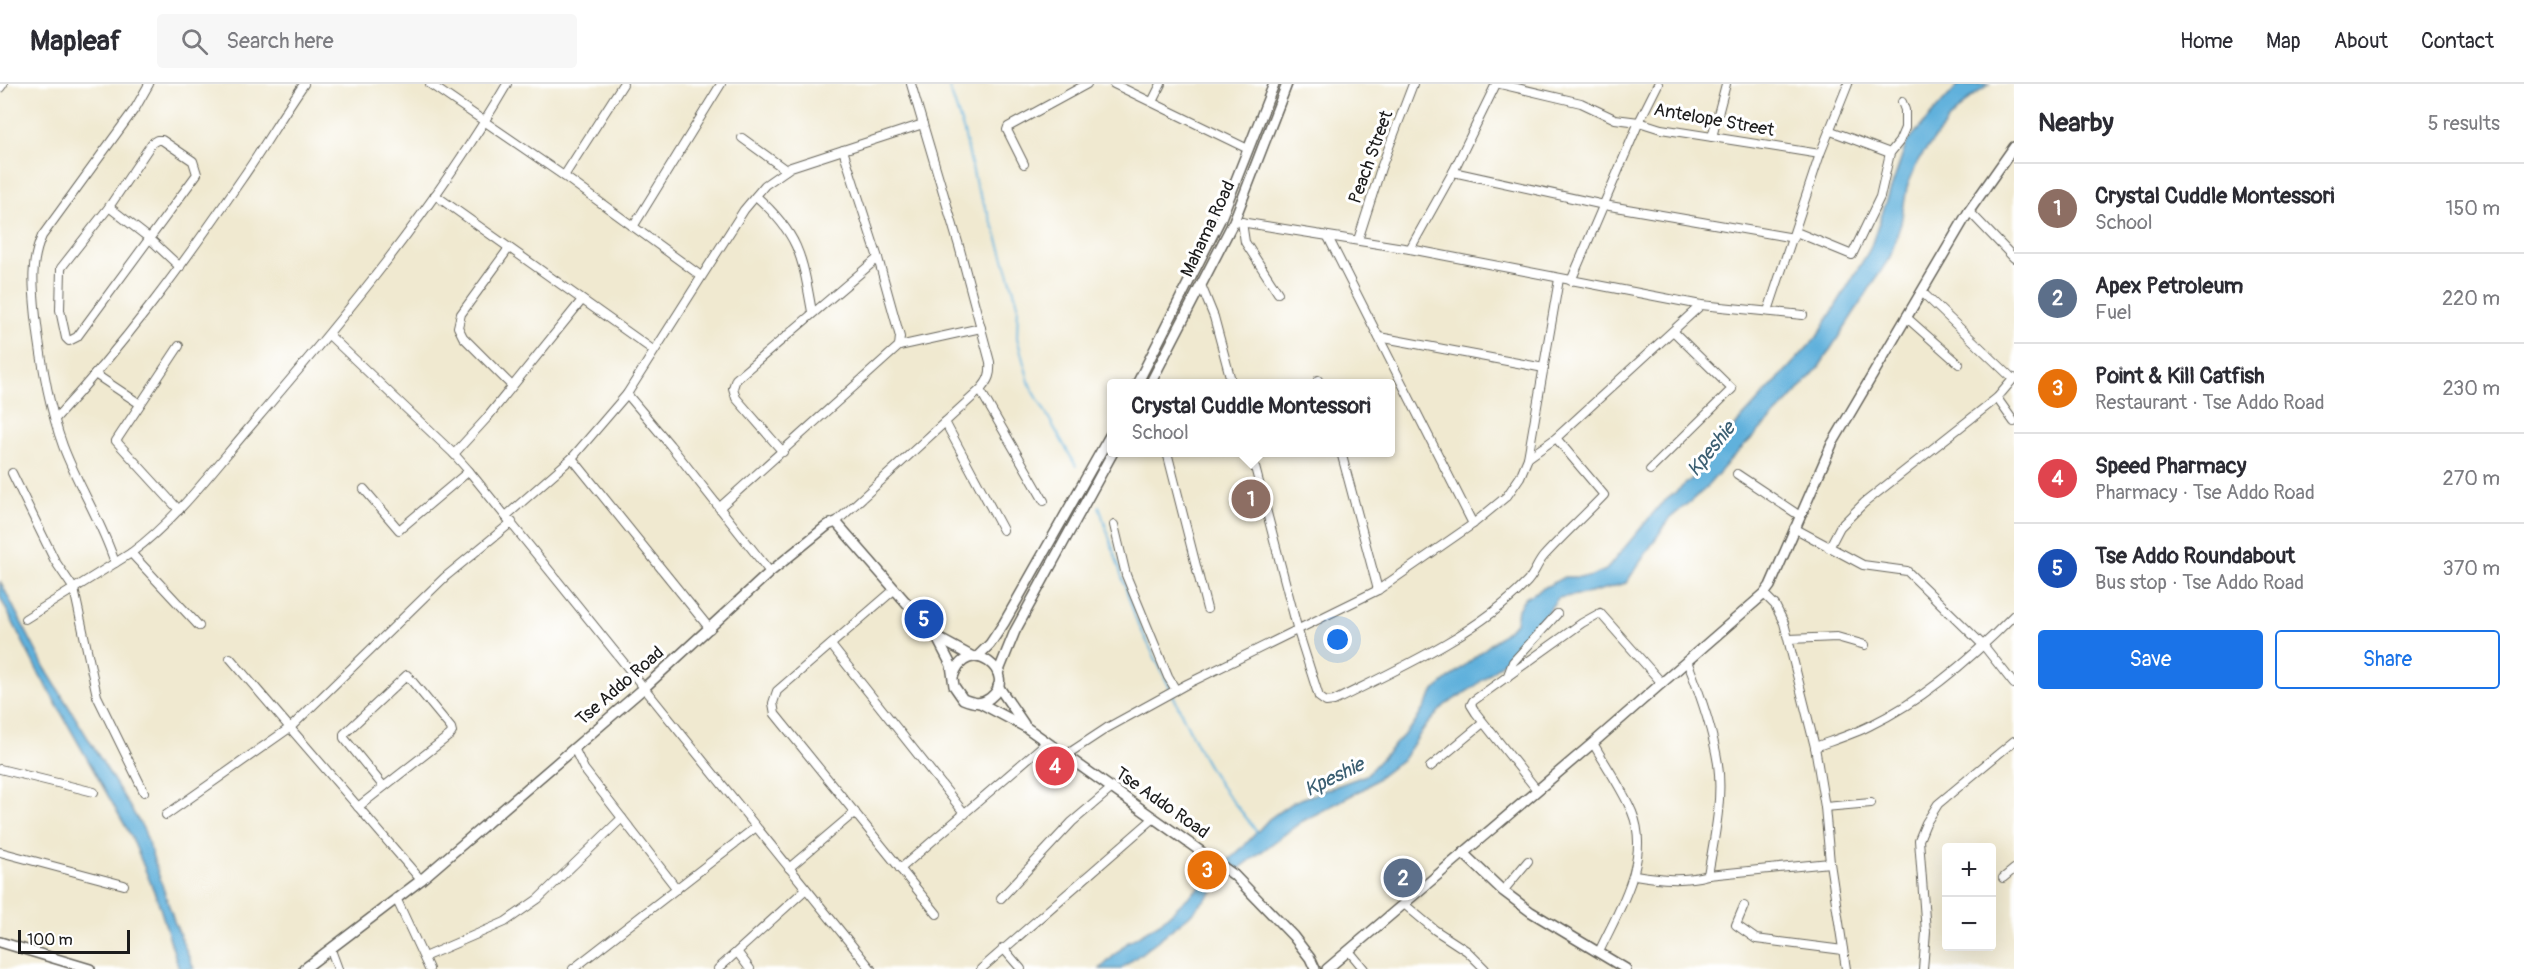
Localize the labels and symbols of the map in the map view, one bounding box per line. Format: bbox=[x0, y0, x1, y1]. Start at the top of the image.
street label: Antelope Street bbox=[1652, 98, 1777, 142]
street label: Peach Street bbox=[1344, 107, 1399, 207]
street label: Mahama Road bbox=[1176, 177, 1240, 281]
water label: Kpeshie bbox=[1681, 415, 1742, 481]
pin: 1 bbox=[1232, 476, 1270, 522]
pin: 5 bbox=[904, 596, 944, 642]
your location bbox=[1323, 625, 1352, 654]
street label: Tse Addo Road bbox=[571, 641, 669, 731]
pin: 4 bbox=[1036, 744, 1074, 788]
water label: Kpeshie bbox=[1300, 751, 1370, 802]
street label: Tse Addo Road bbox=[1110, 762, 1214, 844]
pin: 3 bbox=[1188, 848, 1226, 892]
pin: 2 bbox=[1384, 856, 1422, 900]
scale bar bbox=[18, 927, 130, 954]

